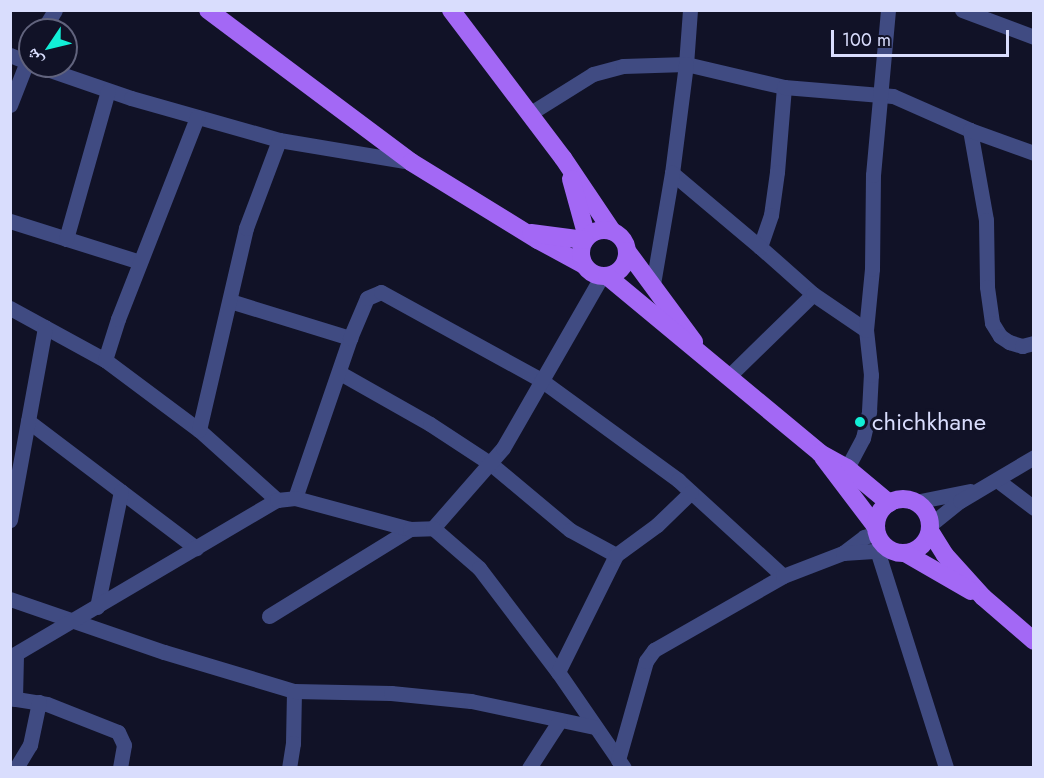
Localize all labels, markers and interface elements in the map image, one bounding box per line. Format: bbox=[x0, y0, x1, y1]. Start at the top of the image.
north arrow bbox=[18, 18, 78, 78]
scale bar bbox=[834, 18, 1012, 56]
text: 100 m bbox=[842, 27, 891, 53]
text: ش bbox=[20, 44, 49, 71]
place label: chichkhane bbox=[872, 408, 986, 436]
marker: chichkhane bbox=[853, 415, 867, 429]

